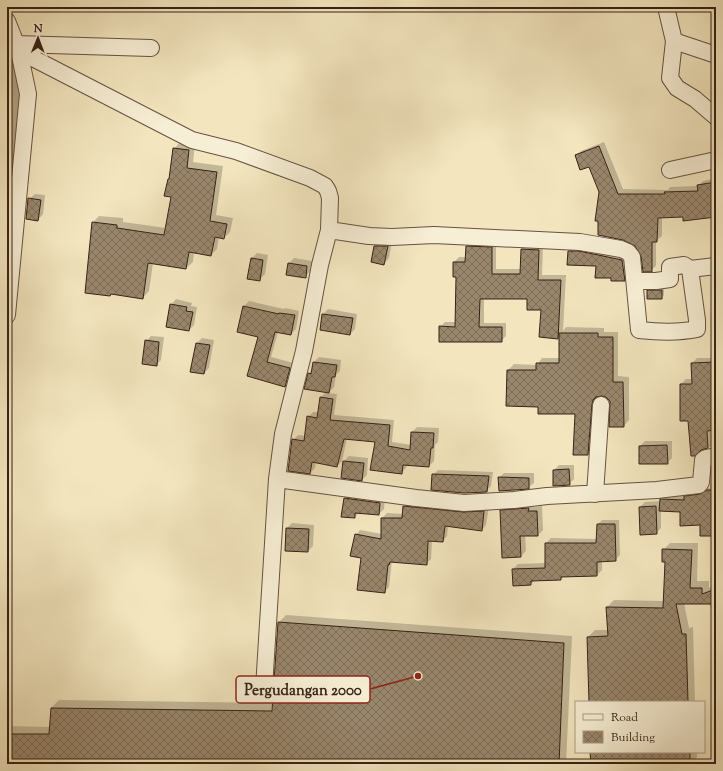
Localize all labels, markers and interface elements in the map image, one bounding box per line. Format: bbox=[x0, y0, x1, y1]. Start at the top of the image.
north arrow bbox=[18, 18, 58, 58]
text: N bbox=[33, 21, 43, 37]
callout: Pergudangan 2000 bbox=[236, 676, 370, 703]
text: Pergudangan 2000 bbox=[244, 681, 362, 702]
legend bbox=[575, 701, 705, 753]
text: Road bbox=[611, 709, 638, 727]
text: Building bbox=[611, 729, 655, 747]

